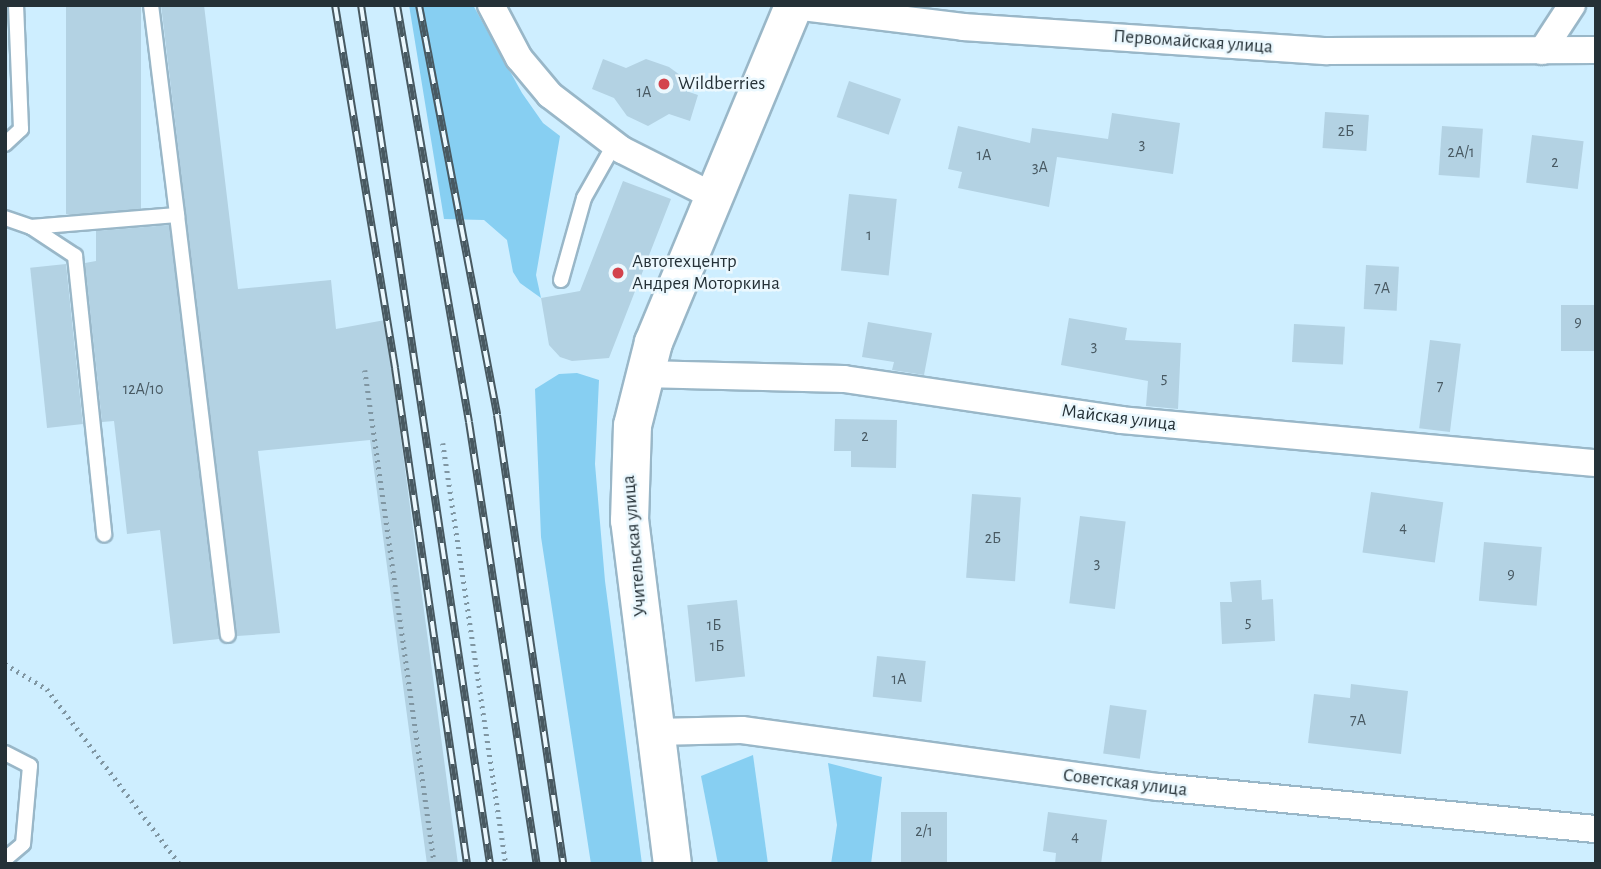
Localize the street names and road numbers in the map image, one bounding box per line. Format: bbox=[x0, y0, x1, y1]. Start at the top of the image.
street label: Первомайская улица bbox=[1112, 25, 1274, 59]
street label: Майская улица bbox=[1060, 400, 1178, 436]
street label: Учительская улица bbox=[617, 474, 653, 618]
street label: Советская улица bbox=[1062, 764, 1188, 802]

